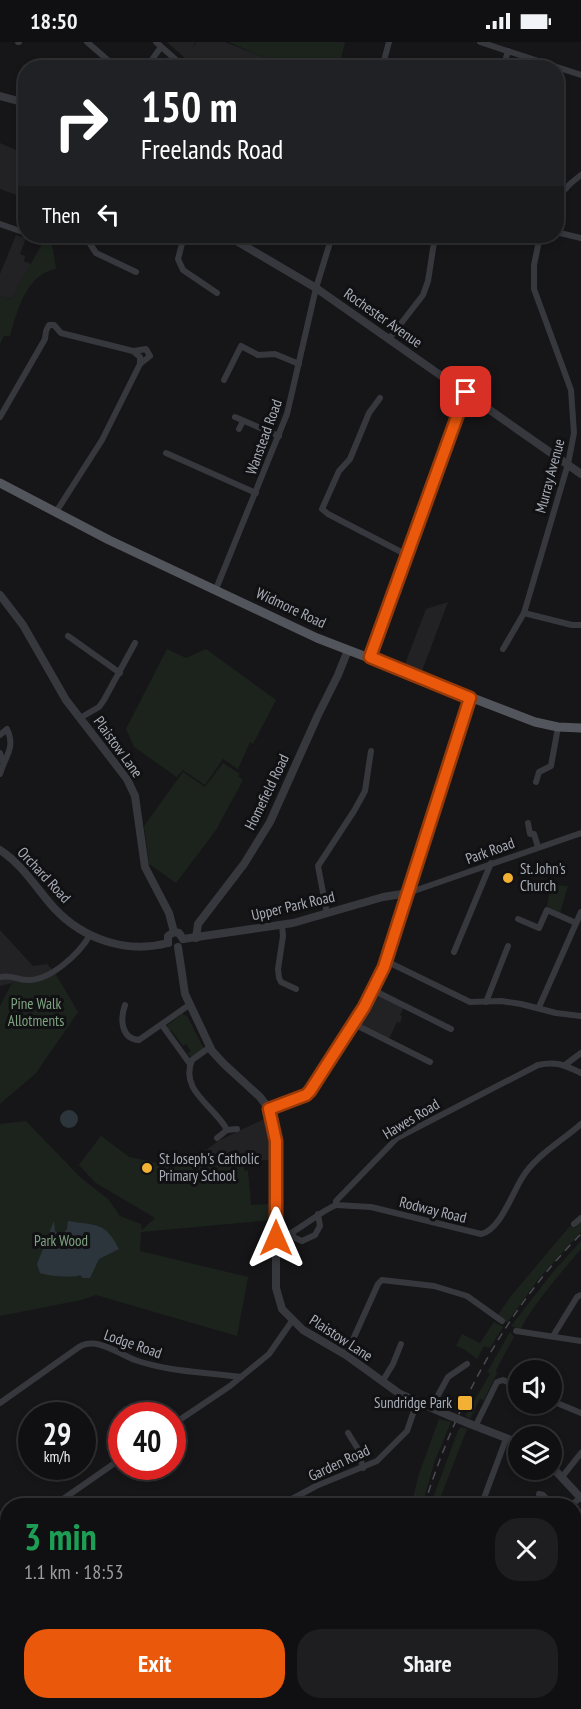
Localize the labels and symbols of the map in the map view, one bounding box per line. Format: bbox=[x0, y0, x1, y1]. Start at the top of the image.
street label: Rochester Avenue bbox=[340, 284, 426, 352]
pin bbox=[440, 366, 491, 417]
street label: Wanstead Road bbox=[241, 397, 286, 477]
street label: Murray Avenue bbox=[530, 437, 569, 515]
street label: Widmore Road bbox=[253, 583, 329, 632]
street label: Plaistow Lane bbox=[90, 712, 147, 781]
street label: Homefield Road bbox=[240, 751, 293, 833]
street label: Park Road bbox=[463, 833, 517, 868]
street label: Orchard Road bbox=[14, 843, 75, 907]
place label: St. John's Church bbox=[520, 859, 566, 895]
marker: St. John's Church bbox=[501, 871, 515, 885]
street label: Upper Park Road bbox=[249, 887, 336, 924]
park label: Pine Walk Allotments bbox=[8, 994, 64, 1030]
street label: Hawes Road bbox=[379, 1094, 443, 1143]
place label: St Joseph's Catholic Primary School bbox=[159, 1149, 260, 1185]
marker: St Joseph's Catholic Primary School bbox=[140, 1161, 154, 1175]
street label: Rodway Road bbox=[398, 1192, 469, 1227]
position arrow bbox=[244, 1206, 308, 1270]
park label: Park Wood bbox=[34, 1231, 88, 1250]
street label: Plaistow Lane bbox=[306, 1310, 376, 1365]
street label: Lodge Road bbox=[102, 1325, 165, 1362]
place label: Sundridge Park bbox=[374, 1393, 452, 1412]
marker: Sundridge Park bbox=[456, 1394, 474, 1412]
speed limit sign: 40 bbox=[108, 1402, 186, 1480]
street label: Garden Road bbox=[305, 1440, 373, 1485]

